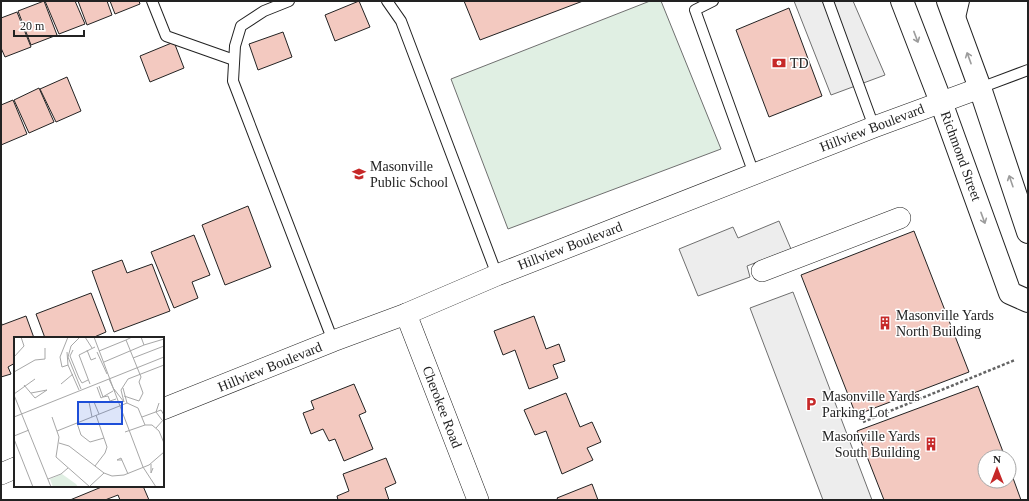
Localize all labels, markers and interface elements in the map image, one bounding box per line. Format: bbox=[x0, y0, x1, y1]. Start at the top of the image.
scale bar bbox=[14, 12, 84, 38]
text: 20 m bbox=[20, 19, 45, 33]
one-way arrow bbox=[912, 31, 920, 43]
one-way arrow bbox=[965, 52, 972, 65]
bank icon: TD bbox=[771, 55, 787, 71]
place label: TD bbox=[790, 56, 809, 71]
street label: Hillview Boulevard bbox=[818, 101, 926, 155]
street label: Richmond Street bbox=[938, 109, 984, 203]
place label: Masonville Public School bbox=[370, 159, 448, 190]
school or university icon: Masonville Public School bbox=[351, 166, 367, 182]
one-way arrow bbox=[1007, 175, 1014, 188]
one-way arrow bbox=[980, 211, 987, 224]
street label: Hillview Boulevard bbox=[516, 219, 624, 273]
place label: Masonville Yards North Building bbox=[896, 308, 994, 339]
building icon: Masonville Yards North Building bbox=[877, 315, 893, 331]
inset map bbox=[14, 337, 164, 487]
street label: Hillview Boulevard bbox=[216, 339, 324, 395]
street label: Cherokee Road bbox=[419, 364, 465, 450]
place label: Masonville Yards Parking Lot bbox=[822, 389, 920, 420]
parking icon: Masonville Yards Parking Lot bbox=[803, 396, 819, 412]
place label: Masonville Yards South Building bbox=[822, 429, 920, 460]
building icon: Masonville Yards South Building bbox=[923, 436, 939, 452]
north arrow bbox=[977, 449, 1017, 489]
text: N bbox=[993, 453, 1001, 465]

